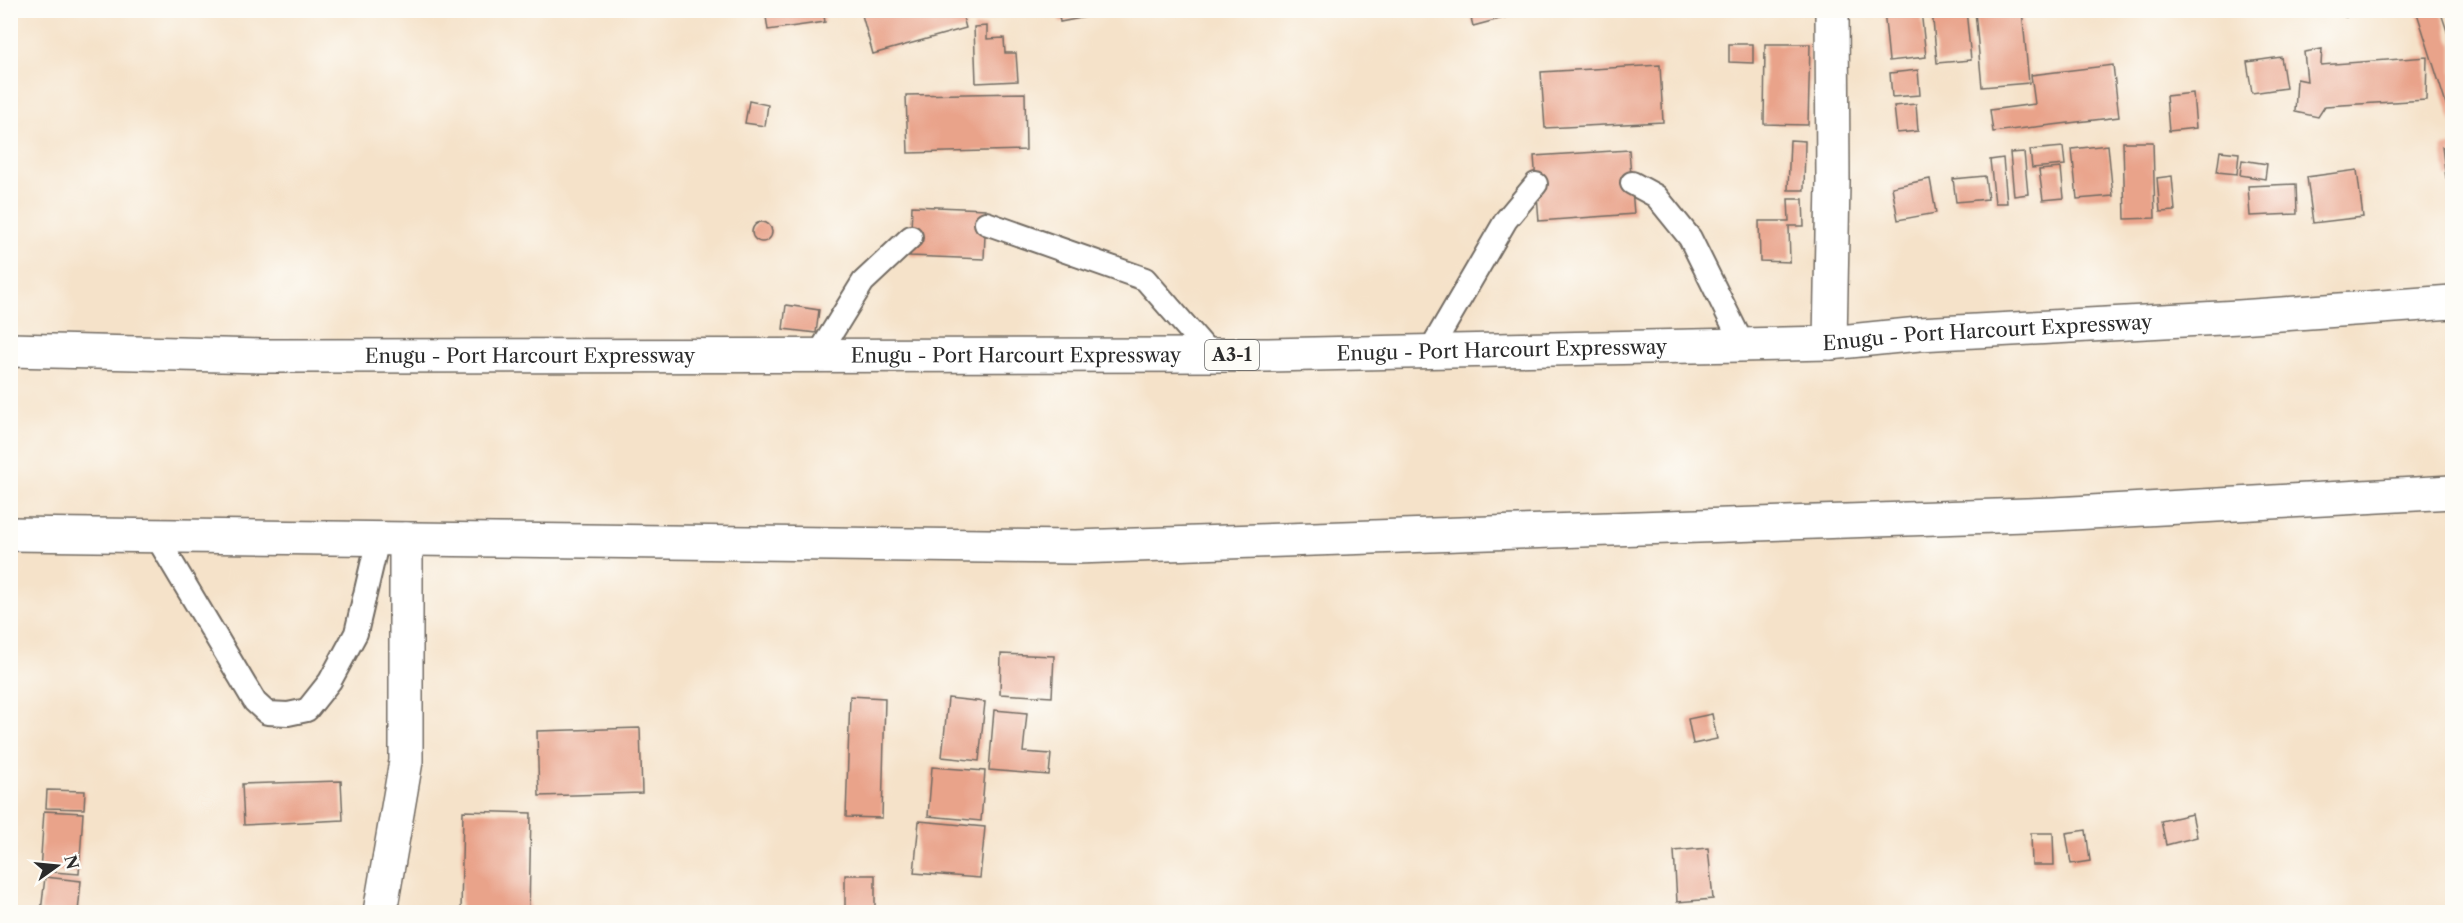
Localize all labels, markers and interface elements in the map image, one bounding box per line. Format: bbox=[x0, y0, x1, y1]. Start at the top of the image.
street label: Enugu - Port Harcourt Expressway bbox=[1822, 310, 2154, 355]
street label: Enugu - Port Harcourt Expressway bbox=[1336, 334, 1668, 366]
road number: A3-1 bbox=[1205, 340, 1259, 370]
street label: Enugu - Port Harcourt Expressway bbox=[851, 343, 1182, 367]
street label: Enugu - Port Harcourt Expressway bbox=[365, 344, 696, 368]
north arrow bbox=[27, 836, 87, 896]
text: N bbox=[60, 853, 83, 872]

